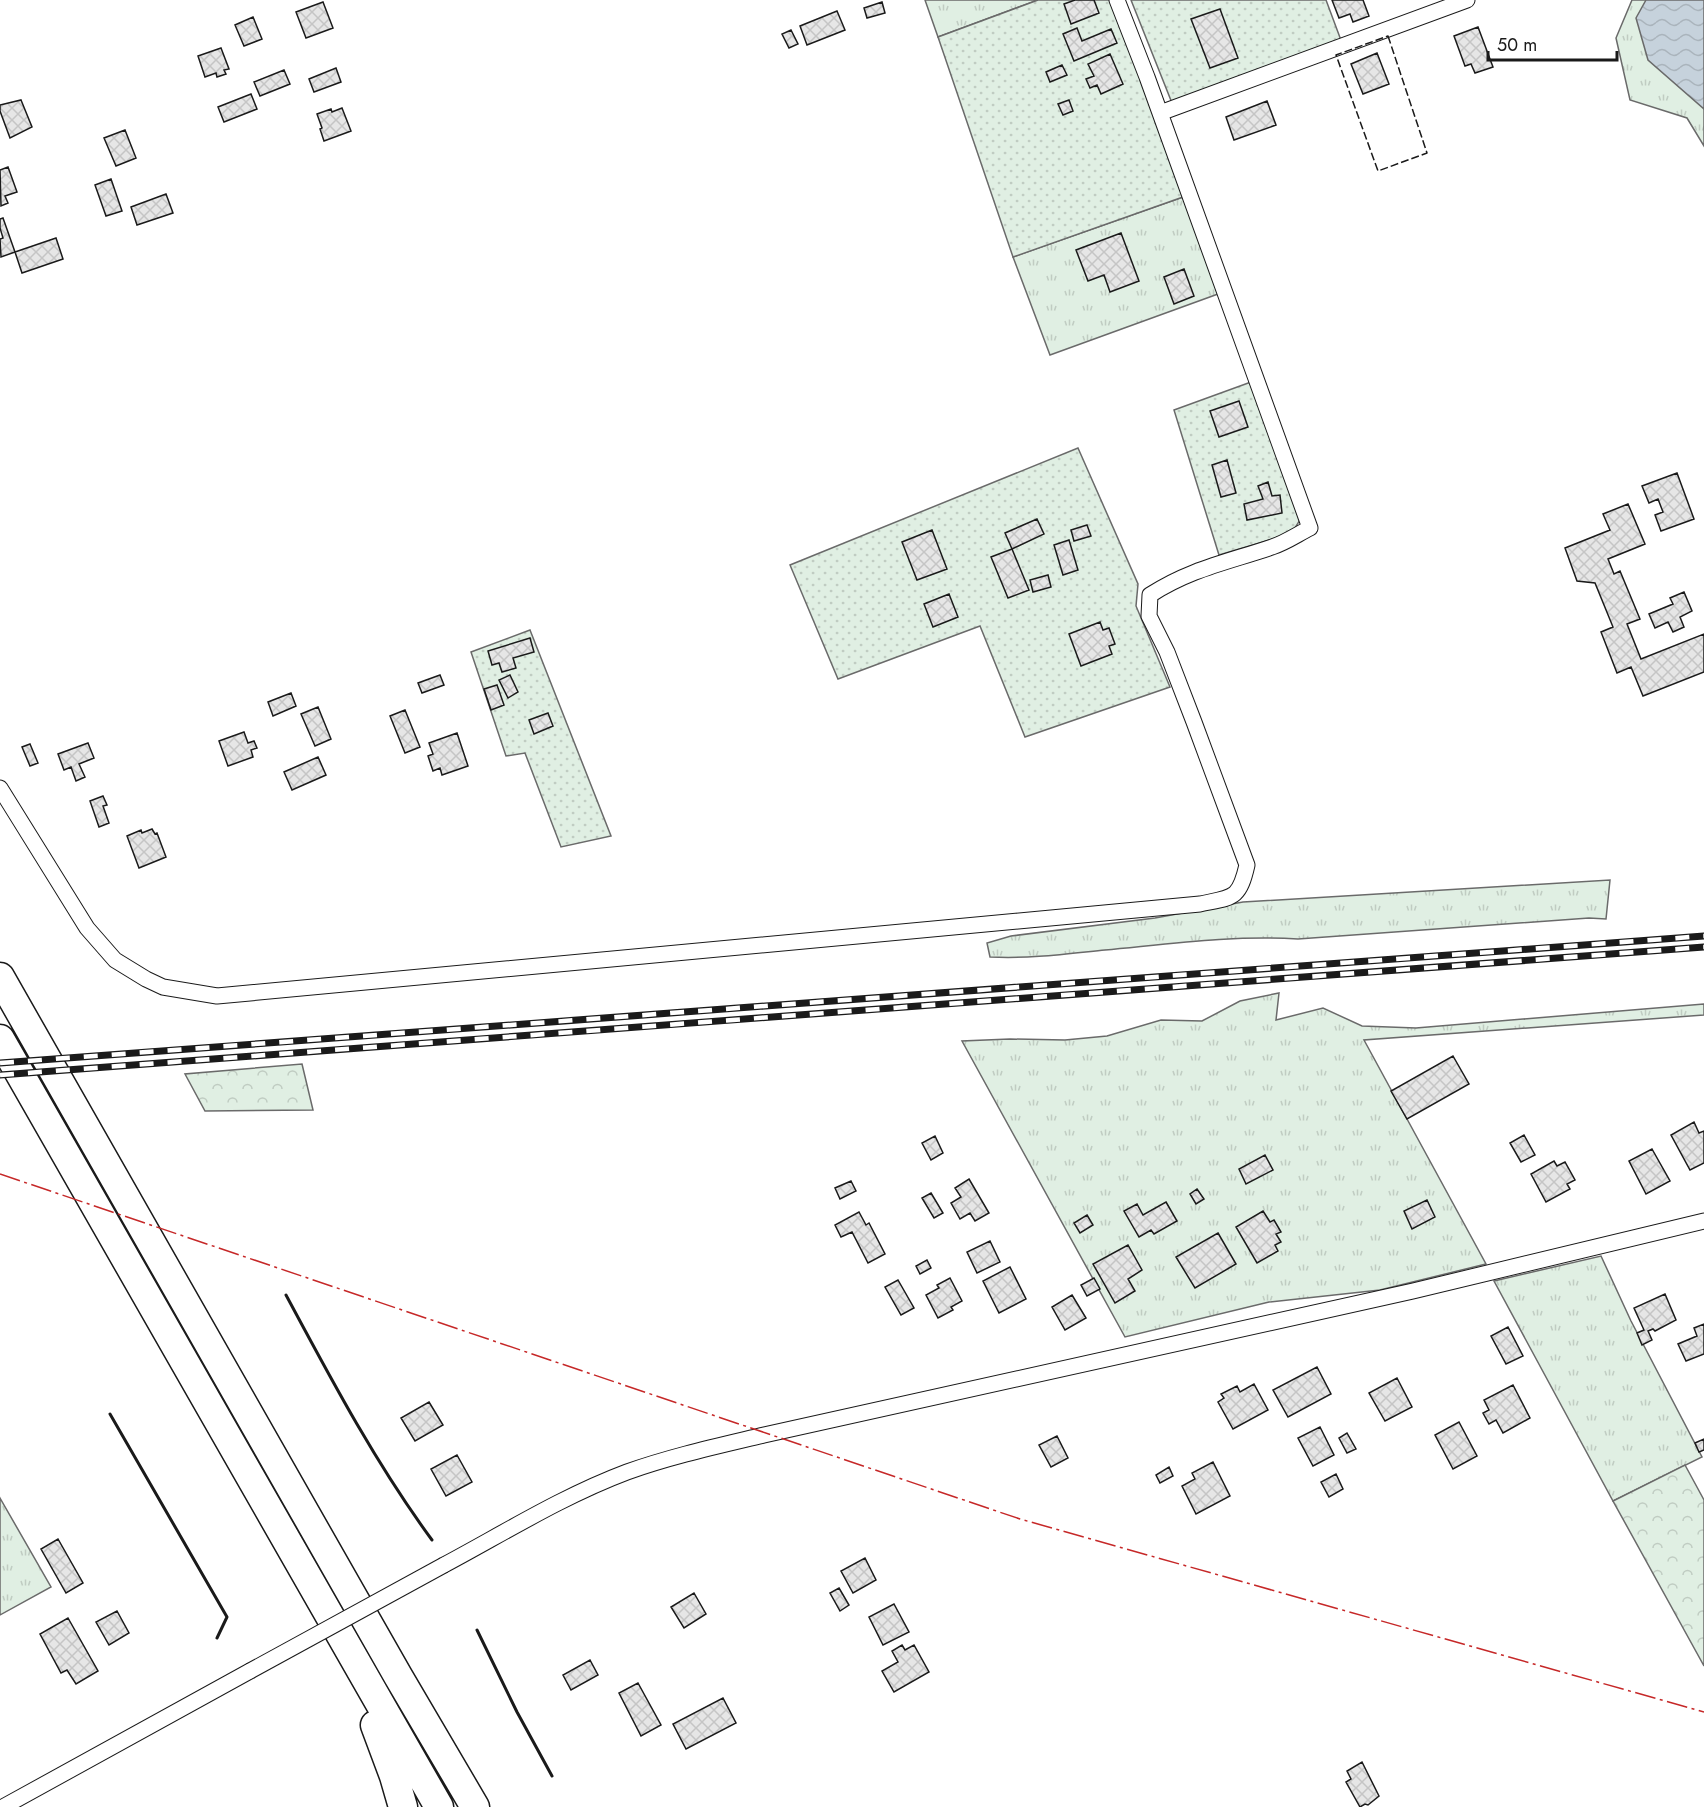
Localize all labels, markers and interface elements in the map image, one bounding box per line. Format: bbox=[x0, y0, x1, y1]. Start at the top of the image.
scale bar bbox=[1488, 24, 1617, 62]
text: 50 m bbox=[1497, 32, 1537, 58]

